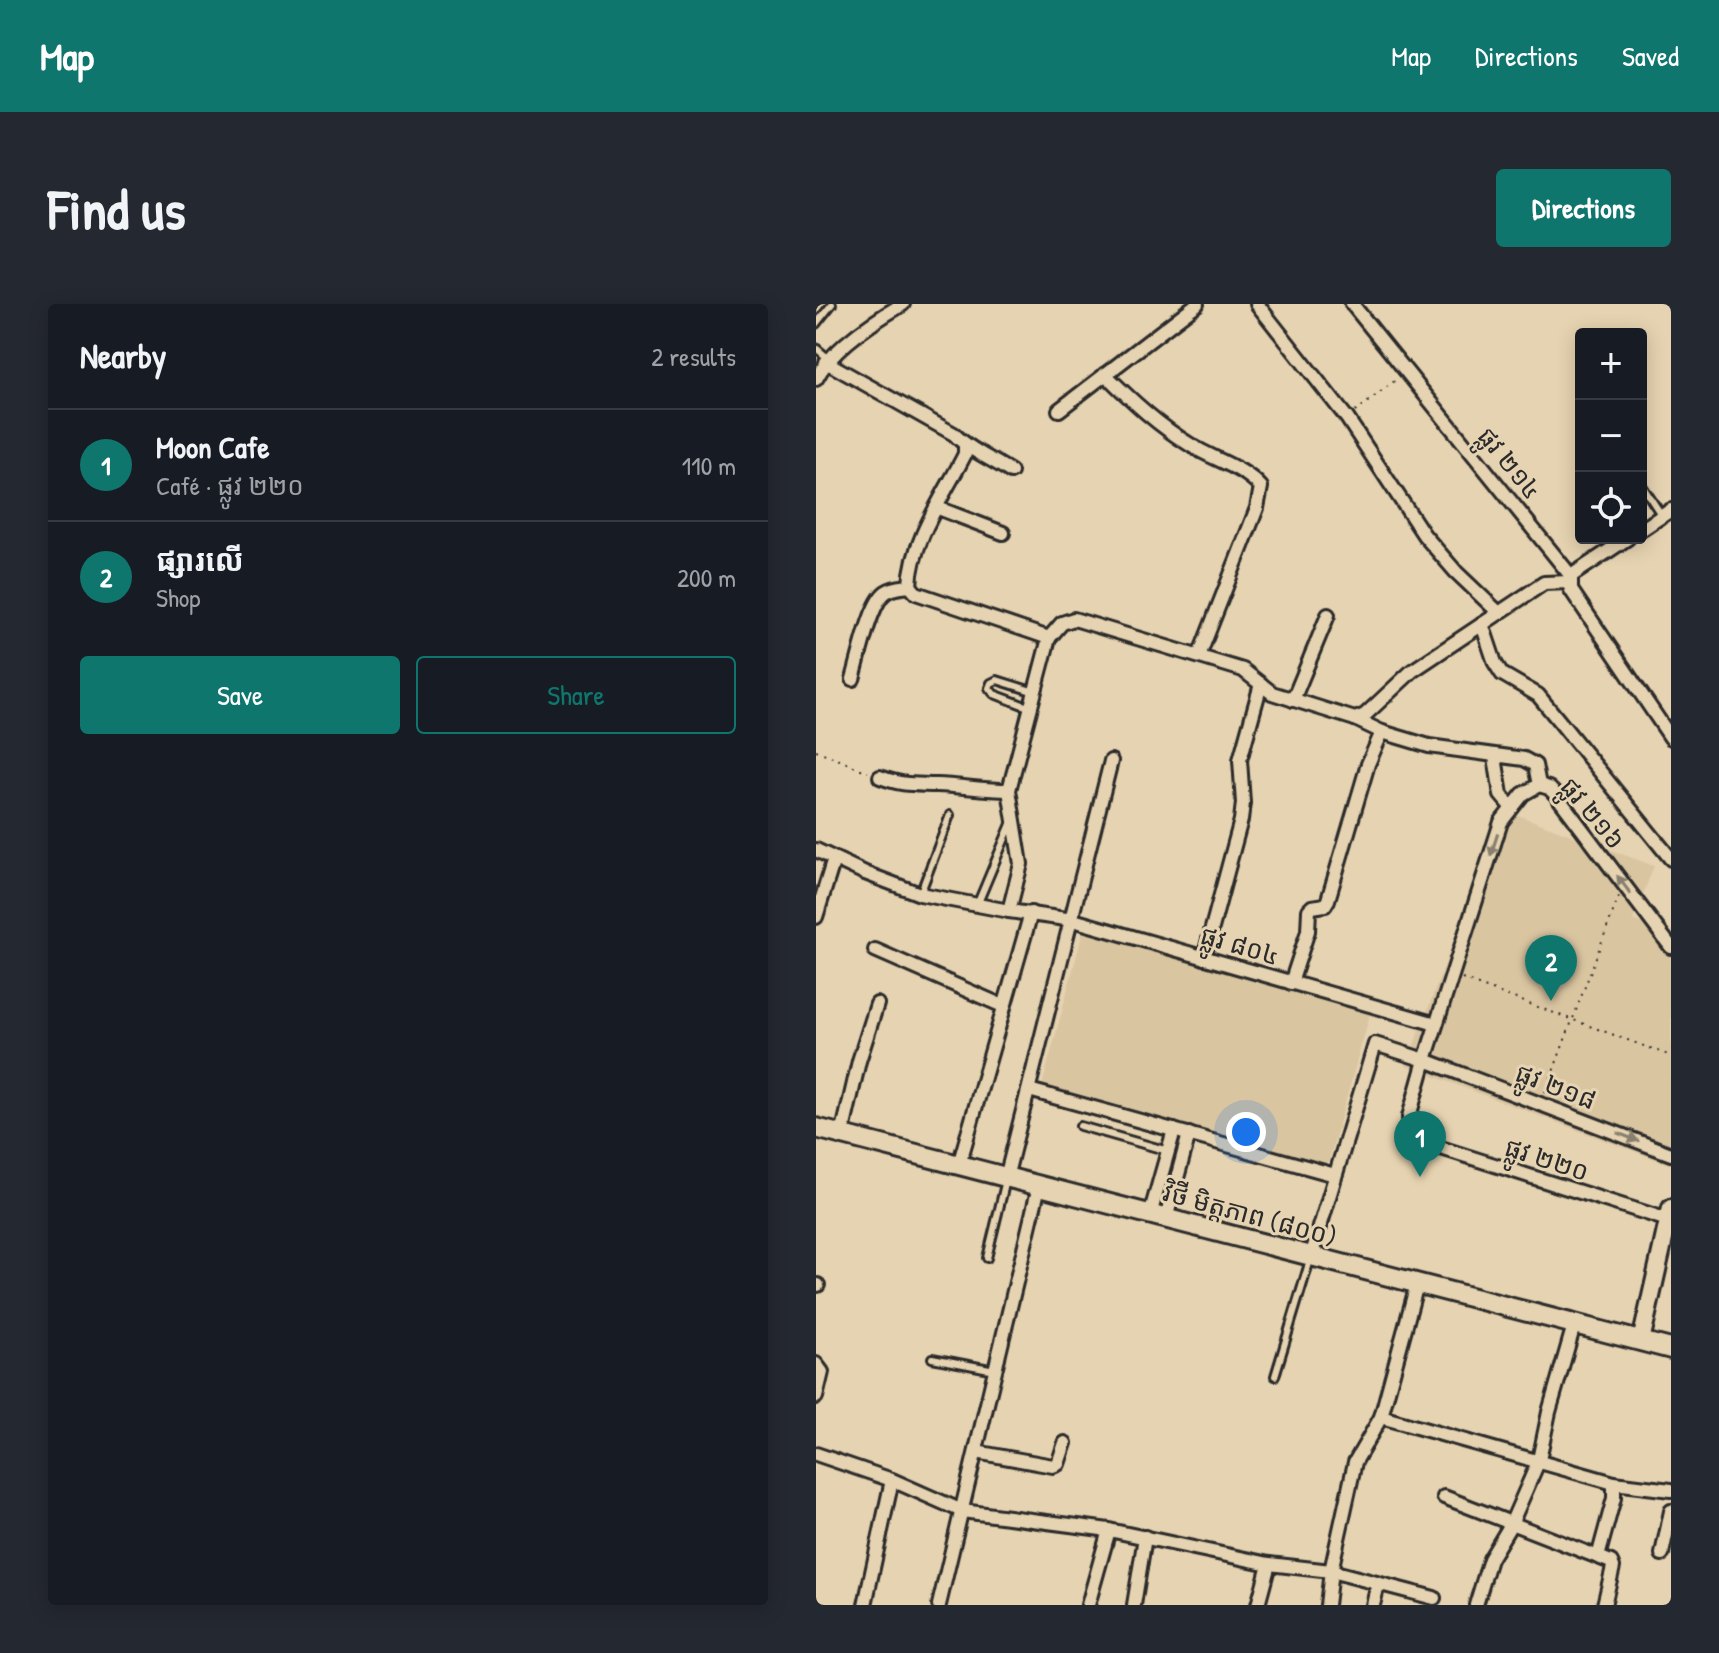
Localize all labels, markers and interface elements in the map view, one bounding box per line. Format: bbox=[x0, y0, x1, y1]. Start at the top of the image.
text: Map bbox=[40, 30, 94, 82]
text: Map bbox=[1391, 37, 1431, 75]
text: Directions bbox=[1475, 37, 1578, 75]
text: Saved bbox=[1622, 37, 1679, 75]
button: Directions bbox=[1496, 169, 1671, 247]
text: Find us bbox=[48, 171, 186, 246]
map controls bbox=[1575, 328, 1647, 544]
button: + bbox=[1575, 328, 1647, 400]
text: Nearby bbox=[80, 333, 166, 379]
text: 2 results bbox=[651, 339, 736, 374]
button: − bbox=[1575, 400, 1647, 472]
street label: ផ្លូវ ២១៤ bbox=[1465, 420, 1550, 511]
text: Moon Cafe bbox=[156, 427, 269, 467]
text: 1 bbox=[101, 448, 111, 483]
text: 110 m bbox=[682, 448, 736, 483]
text: Café · ផ្លូវ ២២០ bbox=[156, 468, 304, 503]
button: locate bbox=[1575, 472, 1647, 544]
text: ផ្សារលើ bbox=[156, 540, 244, 580]
text: 2 bbox=[100, 560, 112, 595]
text: 200 m bbox=[677, 560, 736, 595]
text: Shop bbox=[156, 580, 200, 615]
button: Save bbox=[80, 656, 400, 734]
button: Share bbox=[416, 656, 736, 734]
street label: ផ្លូវ ២១៦ bbox=[1548, 770, 1633, 861]
one-way arrow bbox=[1487, 833, 1499, 857]
one-way arrow bbox=[1617, 874, 1632, 895]
street label: ផ្លូវ ៨០៤ bbox=[1195, 917, 1284, 979]
pin: 2 bbox=[1525, 935, 1577, 1001]
street label: ផ្លូវ ២១៨ bbox=[1508, 1055, 1601, 1124]
pin: 1 bbox=[1394, 1111, 1446, 1177]
your location bbox=[1226, 1112, 1266, 1152]
street label: ផ្លូវ ២២០ bbox=[1498, 1129, 1594, 1195]
one-way arrow bbox=[1616, 1131, 1640, 1144]
street label: វិថី មិត្តភាព (៨០០) bbox=[1159, 1174, 1341, 1254]

